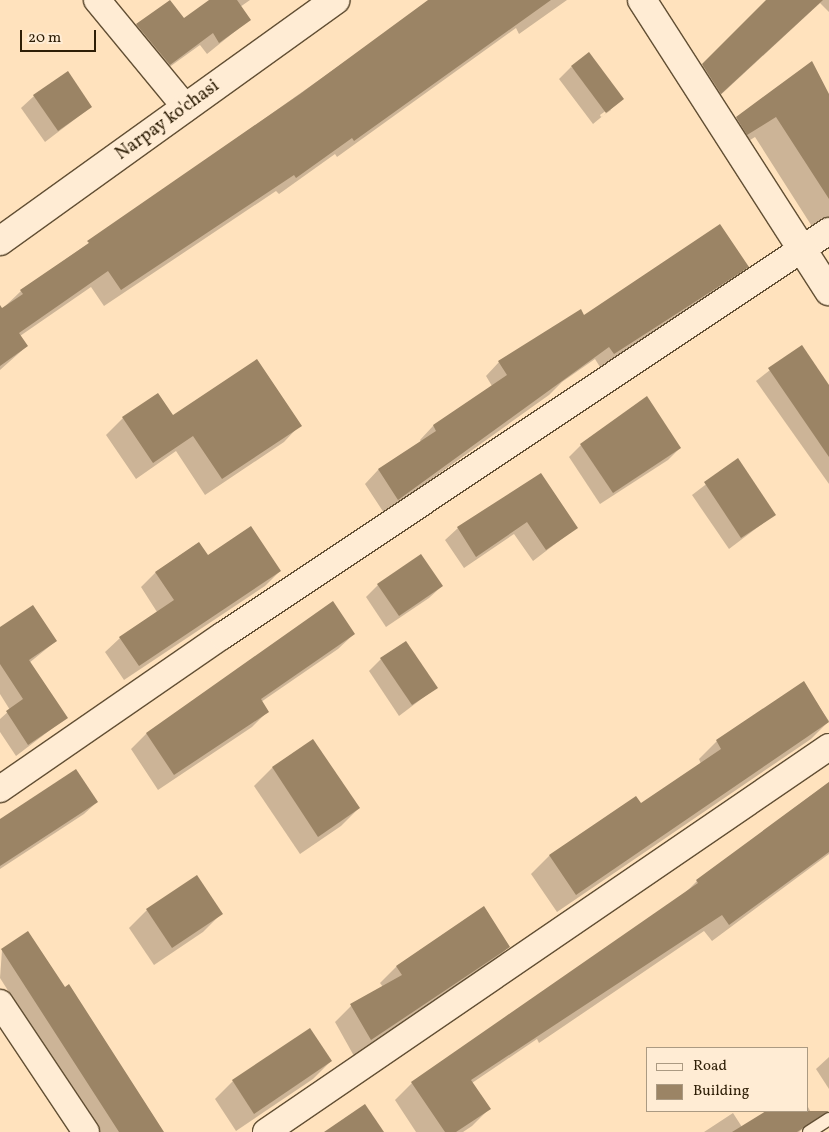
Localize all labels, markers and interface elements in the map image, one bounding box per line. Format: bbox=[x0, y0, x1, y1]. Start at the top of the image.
scale bar bbox=[22, 20, 99, 52]
text: 20 m bbox=[28, 28, 61, 49]
street label: Narpay ko'chasi bbox=[112, 76, 224, 166]
legend bbox=[646, 1047, 809, 1112]
text: Road bbox=[693, 1056, 727, 1077]
text: Building bbox=[693, 1081, 749, 1102]

